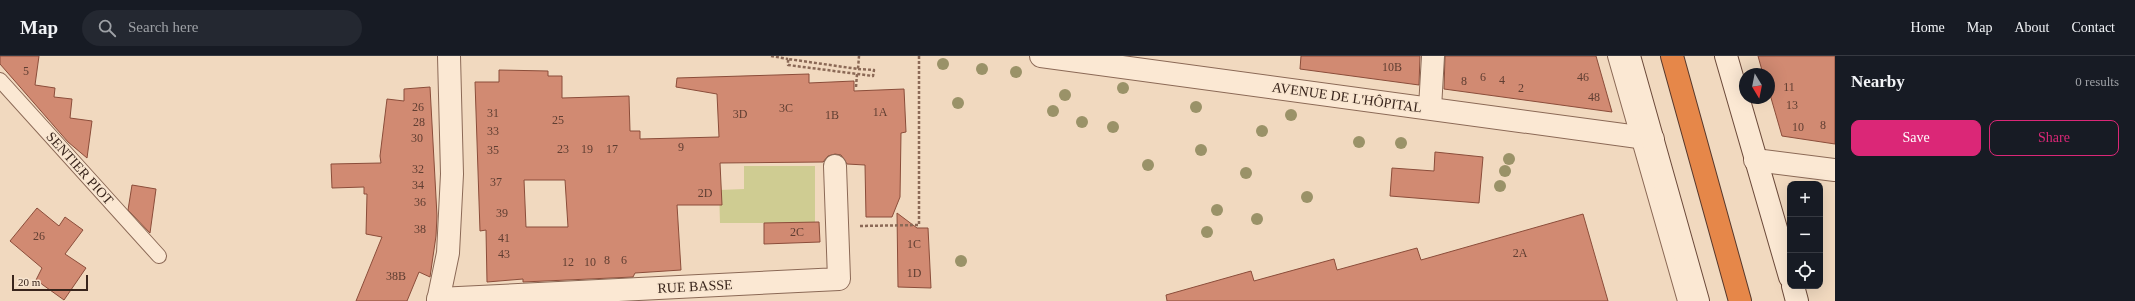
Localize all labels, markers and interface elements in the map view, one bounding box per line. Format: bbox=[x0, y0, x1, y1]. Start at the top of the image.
search box bbox=[82, 10, 362, 46]
text: Map bbox=[20, 17, 58, 38]
icon: search bbox=[96, 17, 118, 39]
text: Search here bbox=[128, 19, 198, 35]
text: Home bbox=[1911, 20, 1945, 35]
text: Map bbox=[1967, 20, 1992, 35]
text: About bbox=[2014, 20, 2049, 35]
text: Contact bbox=[2071, 20, 2115, 35]
house number: 10B bbox=[1382, 60, 1402, 74]
house number: 5 bbox=[23, 64, 29, 78]
north arrow bbox=[1739, 68, 1775, 104]
house number: 6 bbox=[1480, 70, 1486, 84]
house number: 46 bbox=[1577, 70, 1589, 84]
text: Nearby bbox=[1851, 72, 1905, 91]
house number: 4 bbox=[1499, 73, 1505, 87]
house number: 8 bbox=[1461, 74, 1467, 88]
text: 0 results bbox=[2075, 74, 2119, 89]
street label: AVENUE DE L'HÔPITAL bbox=[1271, 79, 1423, 115]
house number: 11 bbox=[1783, 80, 1795, 94]
house number: 2 bbox=[1518, 81, 1524, 95]
house number: 48 bbox=[1588, 90, 1600, 104]
house number: 13 bbox=[1786, 98, 1798, 112]
house number: 26 bbox=[412, 100, 424, 114]
house number: 3C bbox=[779, 101, 793, 115]
house number: 1A bbox=[873, 105, 888, 119]
house number: 31 bbox=[487, 106, 499, 120]
house number: 3D bbox=[733, 107, 748, 121]
house number: 1B bbox=[825, 108, 839, 122]
house number: 25 bbox=[552, 113, 564, 127]
house number: 28 bbox=[413, 115, 425, 129]
house number: 8 bbox=[1820, 118, 1826, 132]
house number: 10 bbox=[1792, 120, 1804, 134]
button: Save bbox=[1851, 120, 1981, 156]
button: Share bbox=[1989, 120, 2119, 156]
house number: 33 bbox=[487, 124, 499, 138]
street label: SENTIER PIOT bbox=[43, 129, 116, 208]
house number: 30 bbox=[411, 131, 423, 145]
house number: 9 bbox=[678, 140, 684, 154]
house number: 23 bbox=[557, 142, 569, 156]
house number: 19 bbox=[581, 142, 593, 156]
house number: 17 bbox=[606, 142, 618, 156]
house number: 35 bbox=[487, 143, 499, 157]
house number: 32 bbox=[412, 162, 424, 176]
house number: 37 bbox=[490, 175, 502, 189]
house number: 34 bbox=[412, 178, 424, 192]
map controls bbox=[1787, 181, 1823, 289]
button: + bbox=[1787, 181, 1823, 217]
house number: 2D bbox=[698, 186, 713, 200]
house number: 36 bbox=[414, 195, 426, 209]
house number: 39 bbox=[496, 206, 508, 220]
button: − bbox=[1787, 217, 1823, 253]
house number: 38 bbox=[414, 222, 426, 236]
house number: 2C bbox=[790, 225, 804, 239]
house number: 26 bbox=[33, 229, 45, 243]
house number: 41 bbox=[498, 231, 510, 245]
house number: 1C bbox=[907, 237, 921, 251]
house number: 2A bbox=[1513, 246, 1528, 260]
house number: 43 bbox=[498, 247, 510, 261]
house number: 8 bbox=[604, 253, 610, 267]
house number: 6 bbox=[621, 253, 627, 267]
button: locate bbox=[1787, 253, 1823, 289]
house number: 12 bbox=[562, 255, 574, 269]
house number: 10 bbox=[584, 255, 596, 269]
house number: 1D bbox=[907, 266, 922, 280]
house number: 38B bbox=[386, 269, 406, 283]
scale bar bbox=[12, 273, 88, 292]
text: 20 m bbox=[18, 276, 40, 288]
street label: RUE BASSE bbox=[657, 277, 733, 296]

